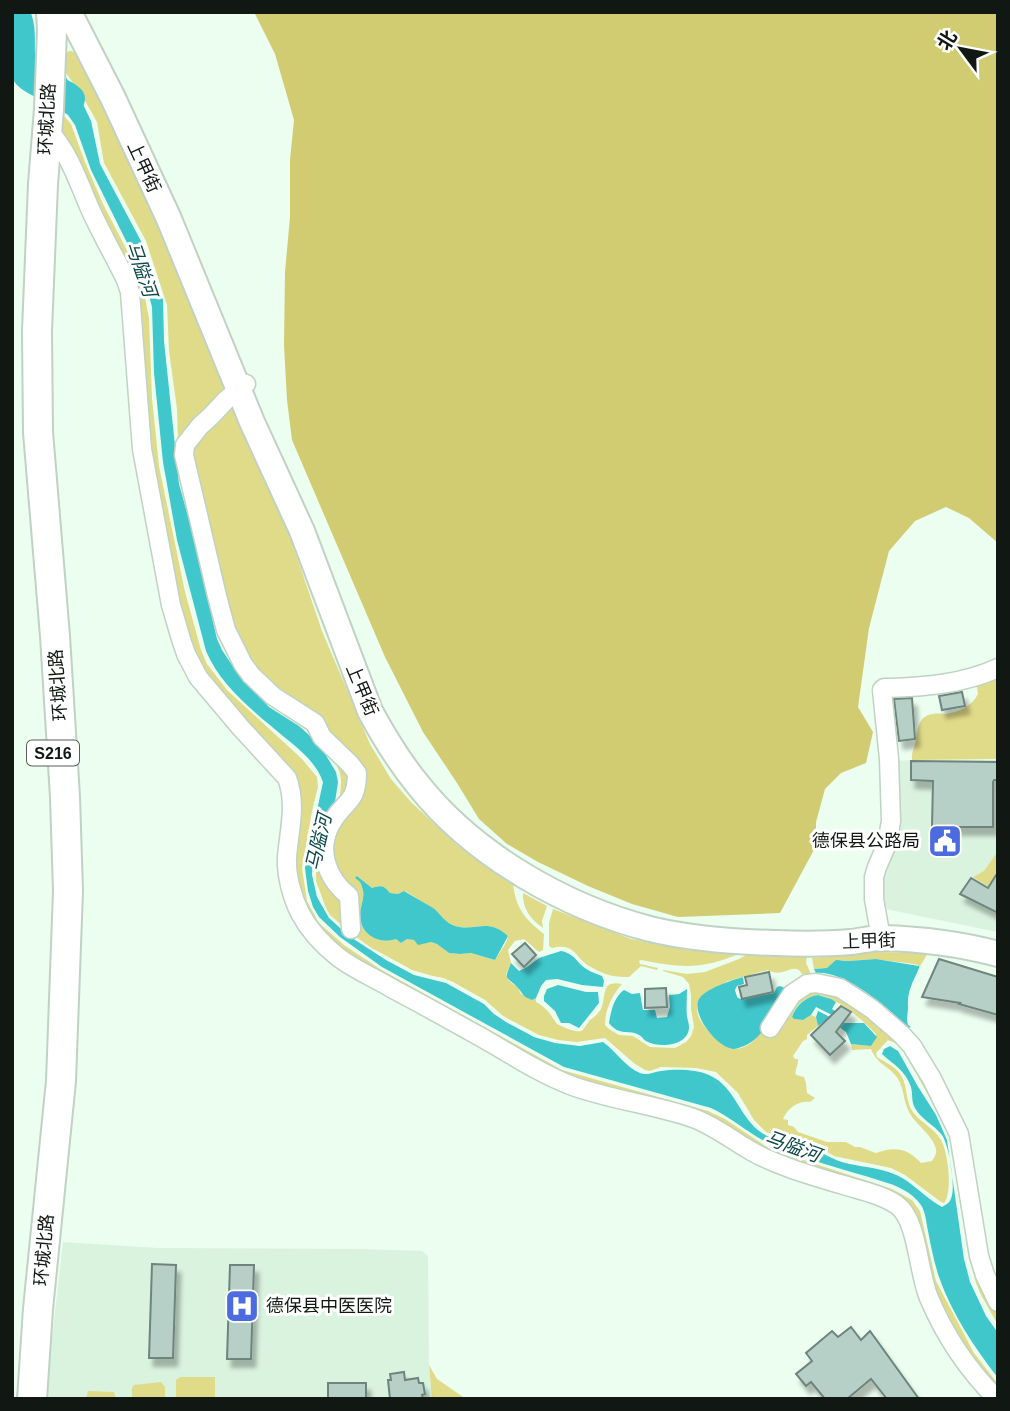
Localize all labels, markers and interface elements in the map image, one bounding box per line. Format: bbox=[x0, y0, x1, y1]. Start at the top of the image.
north arrow bbox=[926, 14, 996, 84]
text: 北 bbox=[933, 27, 961, 54]
street label: 环城北路 bbox=[35, 83, 59, 155]
street label: 上甲街 bbox=[124, 138, 164, 196]
water label: 马隘河 bbox=[122, 239, 162, 303]
street label: 环城北路 bbox=[46, 648, 70, 722]
street label: 上甲街 bbox=[342, 661, 382, 719]
road number: S216 bbox=[27, 740, 79, 766]
water label: 马隘河 bbox=[302, 808, 336, 872]
public building icon: 德保县公路局 bbox=[926, 822, 964, 860]
place label: 德保县公路局 bbox=[812, 831, 920, 851]
street label: 上甲街 bbox=[842, 930, 896, 952]
water label: 马隘河 bbox=[762, 1127, 827, 1167]
street label: 环城北路 bbox=[31, 1213, 57, 1287]
hospital icon: 德保县中医医院 bbox=[223, 1287, 261, 1325]
place label: 德保县中医医院 bbox=[266, 1296, 392, 1316]

